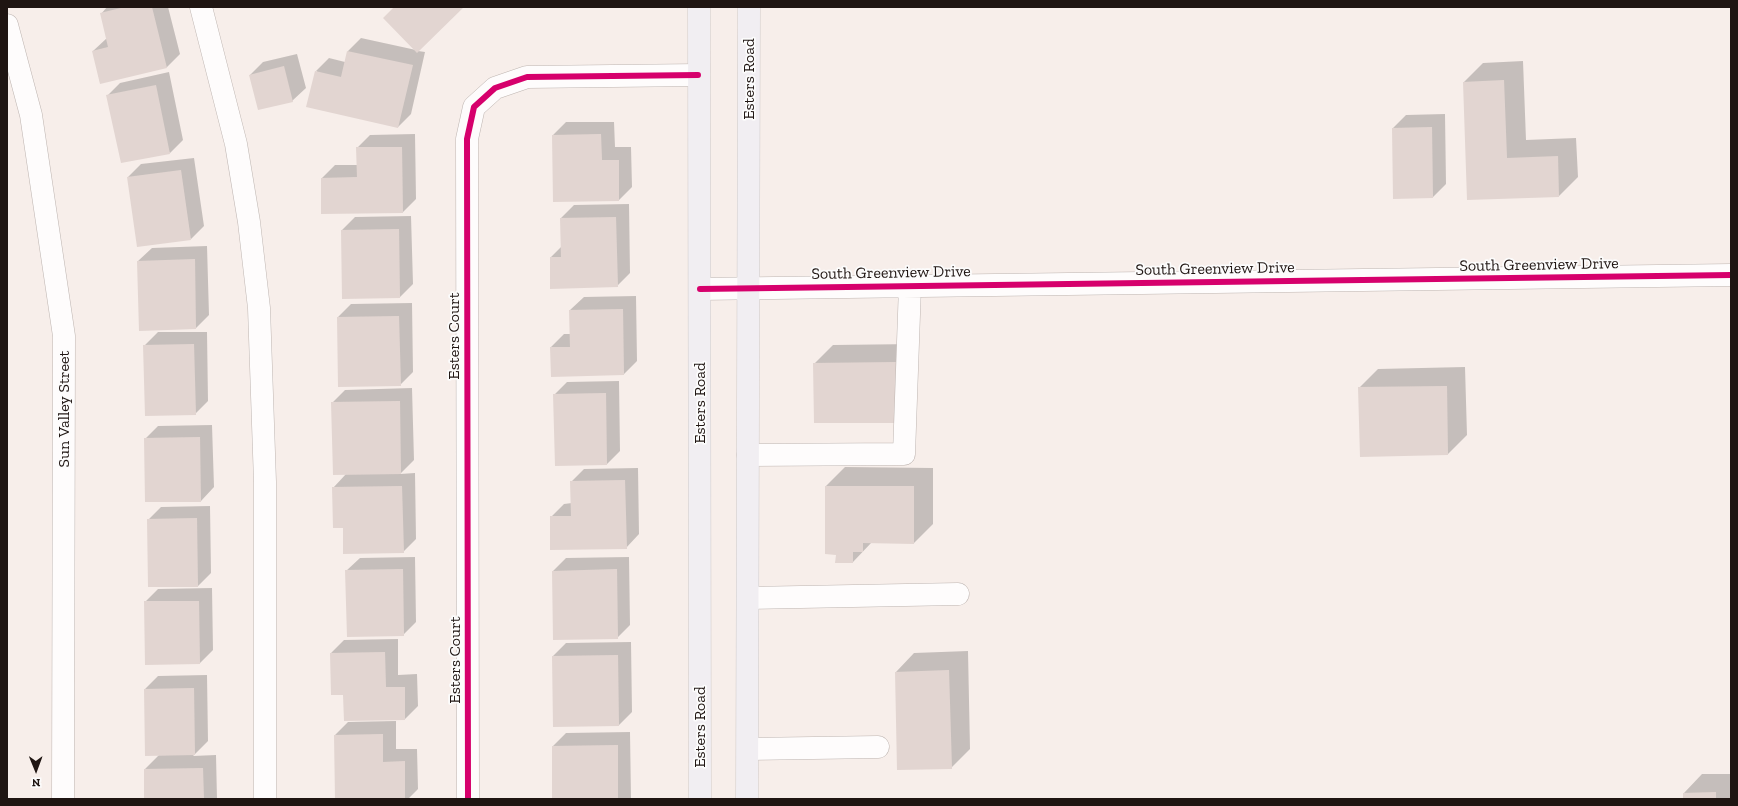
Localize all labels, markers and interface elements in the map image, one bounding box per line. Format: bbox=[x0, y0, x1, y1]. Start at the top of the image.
street label: Esters Road bbox=[739, 38, 759, 120]
street label: South Greenview Drive bbox=[1459, 254, 1619, 276]
street label: South Greenview Drive bbox=[1135, 258, 1295, 280]
street label: South Greenview Drive bbox=[811, 262, 971, 284]
street label: Esters Court bbox=[444, 292, 464, 380]
street label: Sun Valley Street bbox=[54, 350, 74, 468]
street label: Esters Road bbox=[690, 362, 710, 444]
street label: Esters Court bbox=[445, 616, 465, 704]
street label: Esters Road bbox=[690, 686, 710, 768]
north arrow bbox=[16, 750, 56, 790]
text: N bbox=[32, 776, 41, 789]

